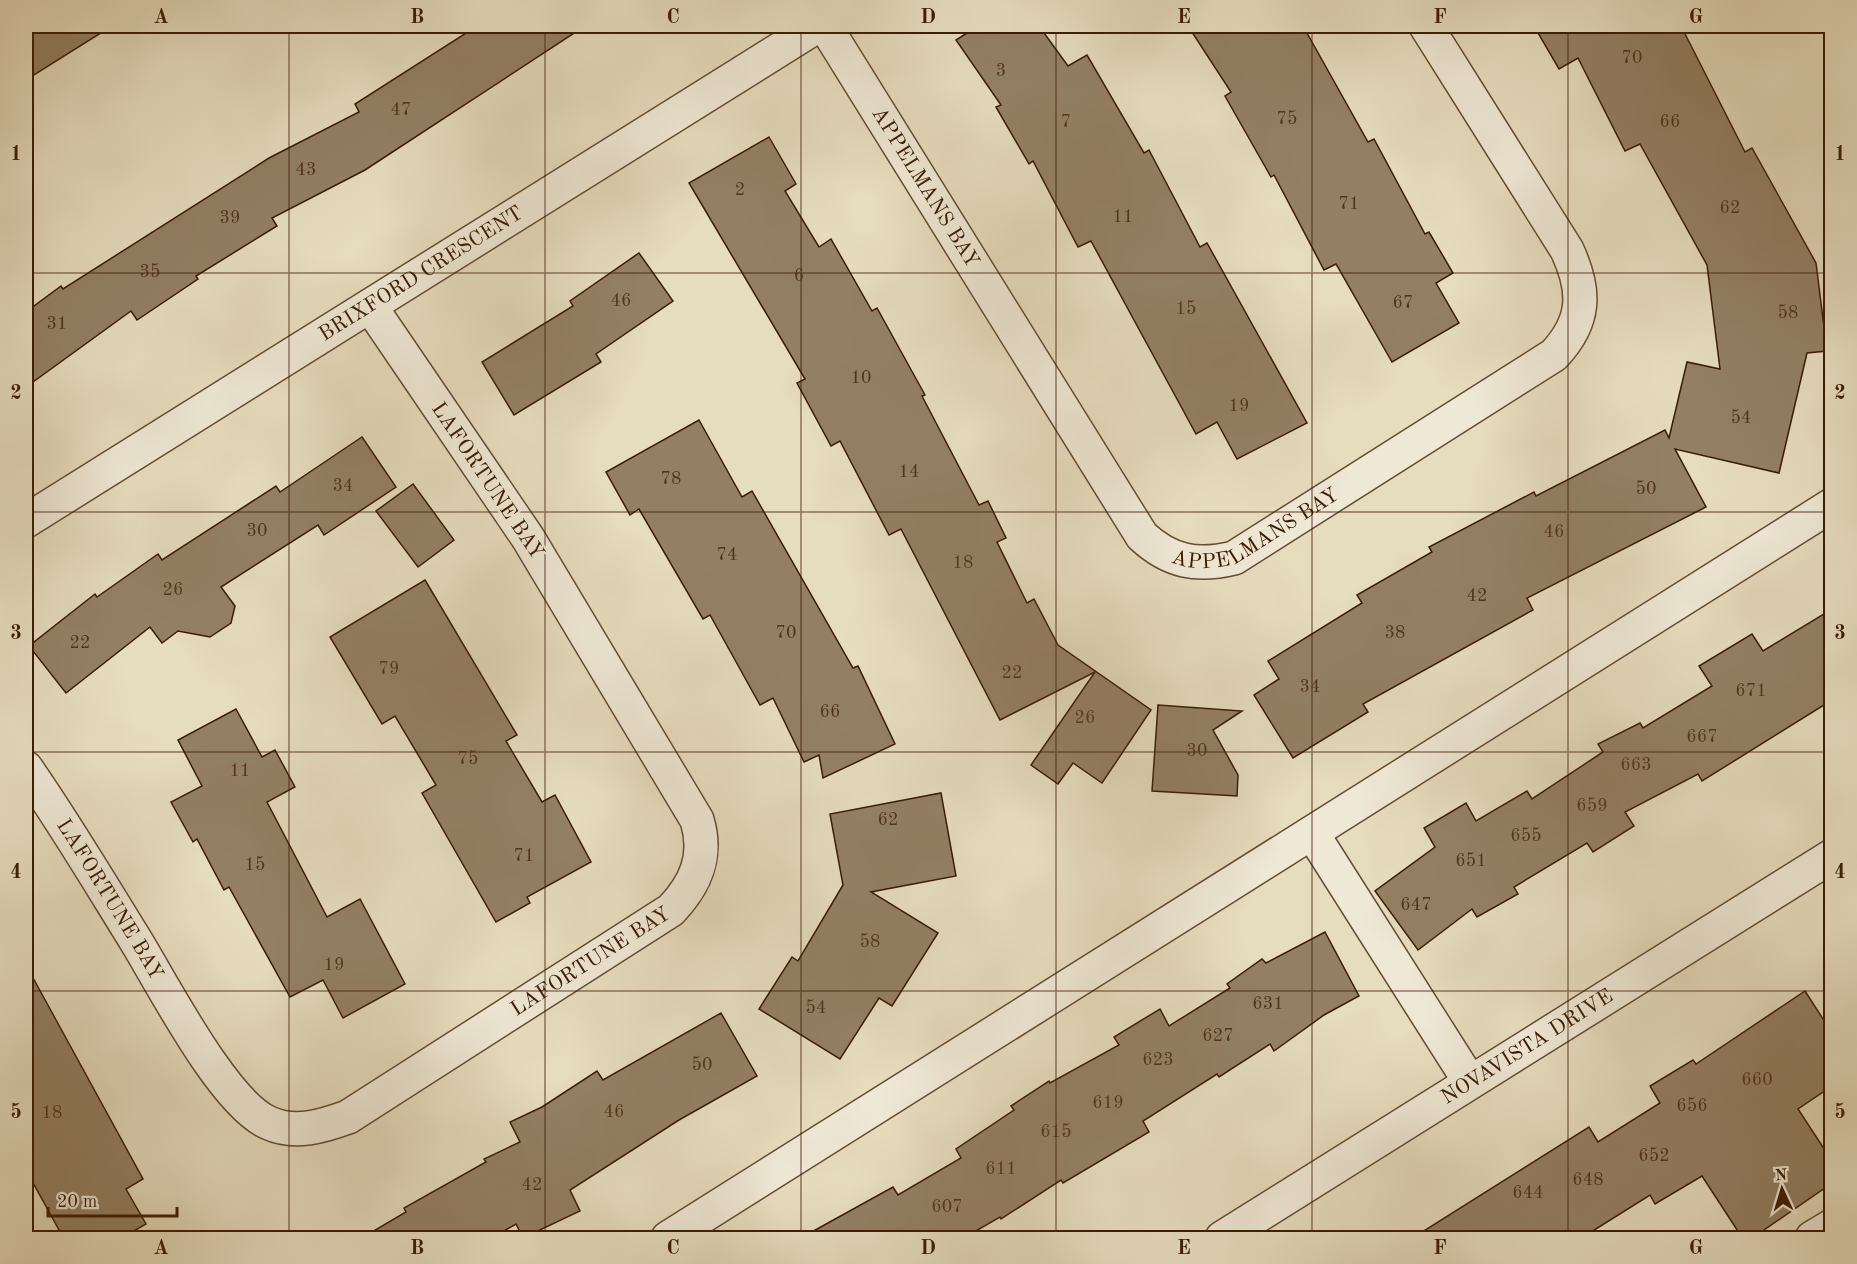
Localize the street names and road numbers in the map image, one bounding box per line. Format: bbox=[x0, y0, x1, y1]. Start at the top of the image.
street label: APPELMANS BAY bbox=[868, 104, 983, 271]
street label: BRIXFORD CRESCENT bbox=[315, 202, 527, 345]
street label: LAFORTUNE BAY bbox=[427, 399, 547, 563]
street label: APPELMANS BAY bbox=[1169, 484, 1342, 573]
street label: LAFORTUNE BAY bbox=[53, 815, 167, 984]
street label: LAFORTUNE BAY bbox=[507, 903, 674, 1020]
street label: NOVAVISTA DRIVE bbox=[1438, 985, 1617, 1108]

